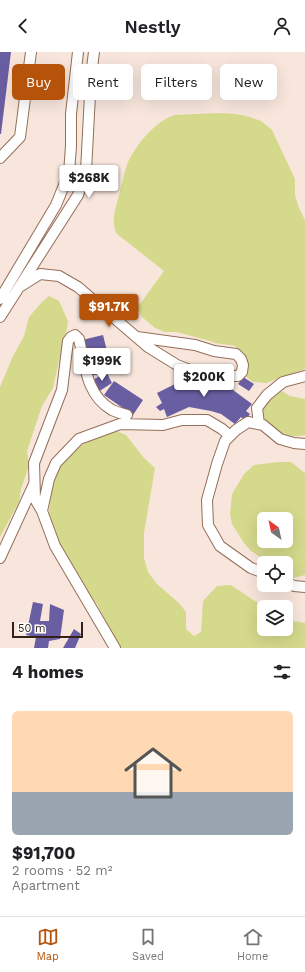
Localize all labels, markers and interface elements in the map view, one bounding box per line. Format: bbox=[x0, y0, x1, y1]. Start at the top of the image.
icon: back bbox=[12, 15, 34, 37]
icon: person bbox=[271, 15, 293, 37]
text: Nestly bbox=[124, 16, 181, 37]
chip: Buy bbox=[12, 64, 65, 100]
chip: Rent bbox=[73, 64, 133, 100]
chip: Filters bbox=[141, 64, 212, 100]
chip: New bbox=[220, 64, 277, 100]
pin: $268K bbox=[61, 165, 117, 199]
text: $268K bbox=[68, 170, 110, 185]
pin: $91.7K bbox=[76, 294, 142, 328]
text: $91.7K bbox=[88, 299, 130, 314]
pin: $199K bbox=[74, 348, 130, 382]
text: $199K bbox=[83, 353, 121, 368]
pin: $200K bbox=[176, 364, 232, 398]
text: $200K bbox=[183, 369, 225, 384]
north arrow bbox=[257, 512, 293, 548]
map controls bbox=[257, 512, 293, 636]
button: locate bbox=[257, 556, 293, 592]
button: layers bbox=[257, 600, 293, 636]
scale bar bbox=[12, 620, 83, 639]
text: 50 m bbox=[18, 622, 45, 635]
icon: filters bbox=[271, 661, 293, 683]
text: 4 homes bbox=[12, 662, 83, 682]
icon: home bbox=[117, 737, 189, 809]
text: $91,700 bbox=[12, 843, 76, 863]
text: 2 rooms · 52 m² bbox=[12, 863, 112, 878]
text: Apartment bbox=[12, 878, 80, 893]
tab: Map bbox=[37, 926, 59, 963]
tab: Saved bbox=[132, 926, 164, 963]
tab: Home bbox=[237, 926, 268, 963]

